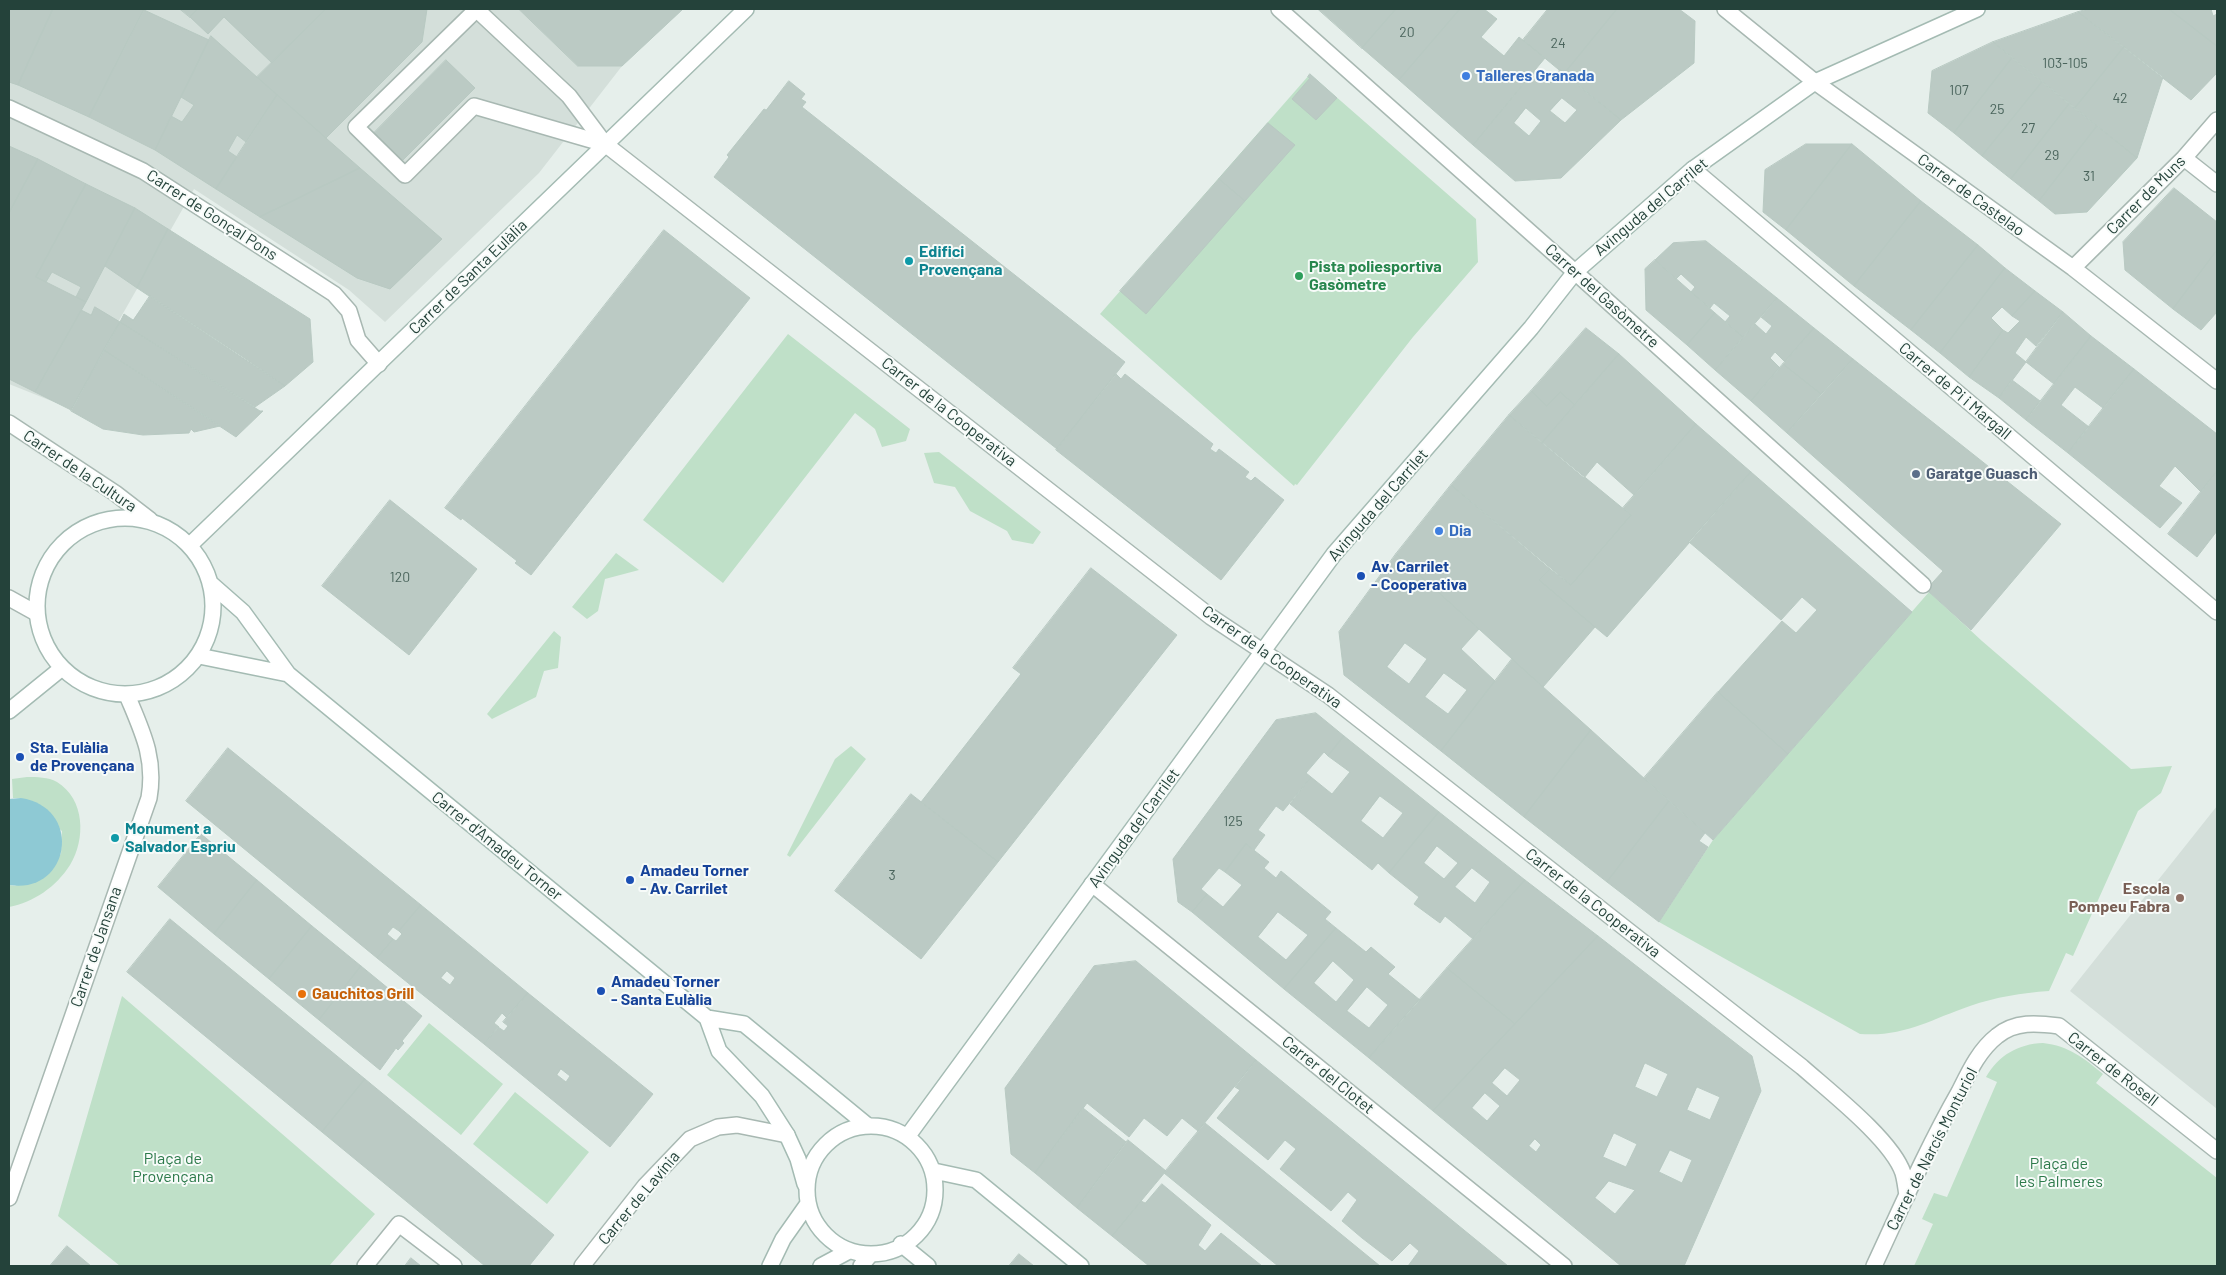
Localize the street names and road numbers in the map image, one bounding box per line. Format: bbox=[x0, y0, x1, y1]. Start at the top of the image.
street label: Carrer de Castelao bbox=[1914, 150, 2028, 240]
street label: Carrer de Muns bbox=[2103, 152, 2189, 238]
street label: Avinguda del Carrilet bbox=[1590, 154, 1712, 260]
street label: Carrer de Gonçal Pons bbox=[143, 166, 281, 264]
street label: Carrer de Santa Eulàlia bbox=[405, 216, 531, 338]
street label: Carrer del Gasòmetre bbox=[1541, 240, 1663, 352]
street label: Carrer de Pi i Margall bbox=[1895, 338, 2015, 444]
street label: Carrer de la Cooperativa bbox=[878, 353, 1020, 471]
street label: Carrer de la Cultura bbox=[20, 426, 140, 516]
street label: Avinguda del Carrilet bbox=[1324, 445, 1432, 565]
street label: Carrer de la Cooperativa bbox=[1198, 601, 1346, 713]
street label: Avinguda del Carrilet bbox=[1084, 765, 1184, 891]
street label: Carrer d'Amadeu Torner bbox=[428, 787, 566, 905]
street label: Carrer de la Cooperativa bbox=[1522, 844, 1664, 962]
street label: Carrer de Jansana bbox=[66, 884, 126, 1010]
street label: Carrer de Rosell bbox=[2064, 1028, 2162, 1110]
street label: Carrer del Clotet bbox=[1278, 1032, 1378, 1118]
street label: Carrer de Narcís Monturiol bbox=[1883, 1064, 1981, 1234]
street label: Carrer de Lavínia bbox=[594, 1147, 684, 1249]

